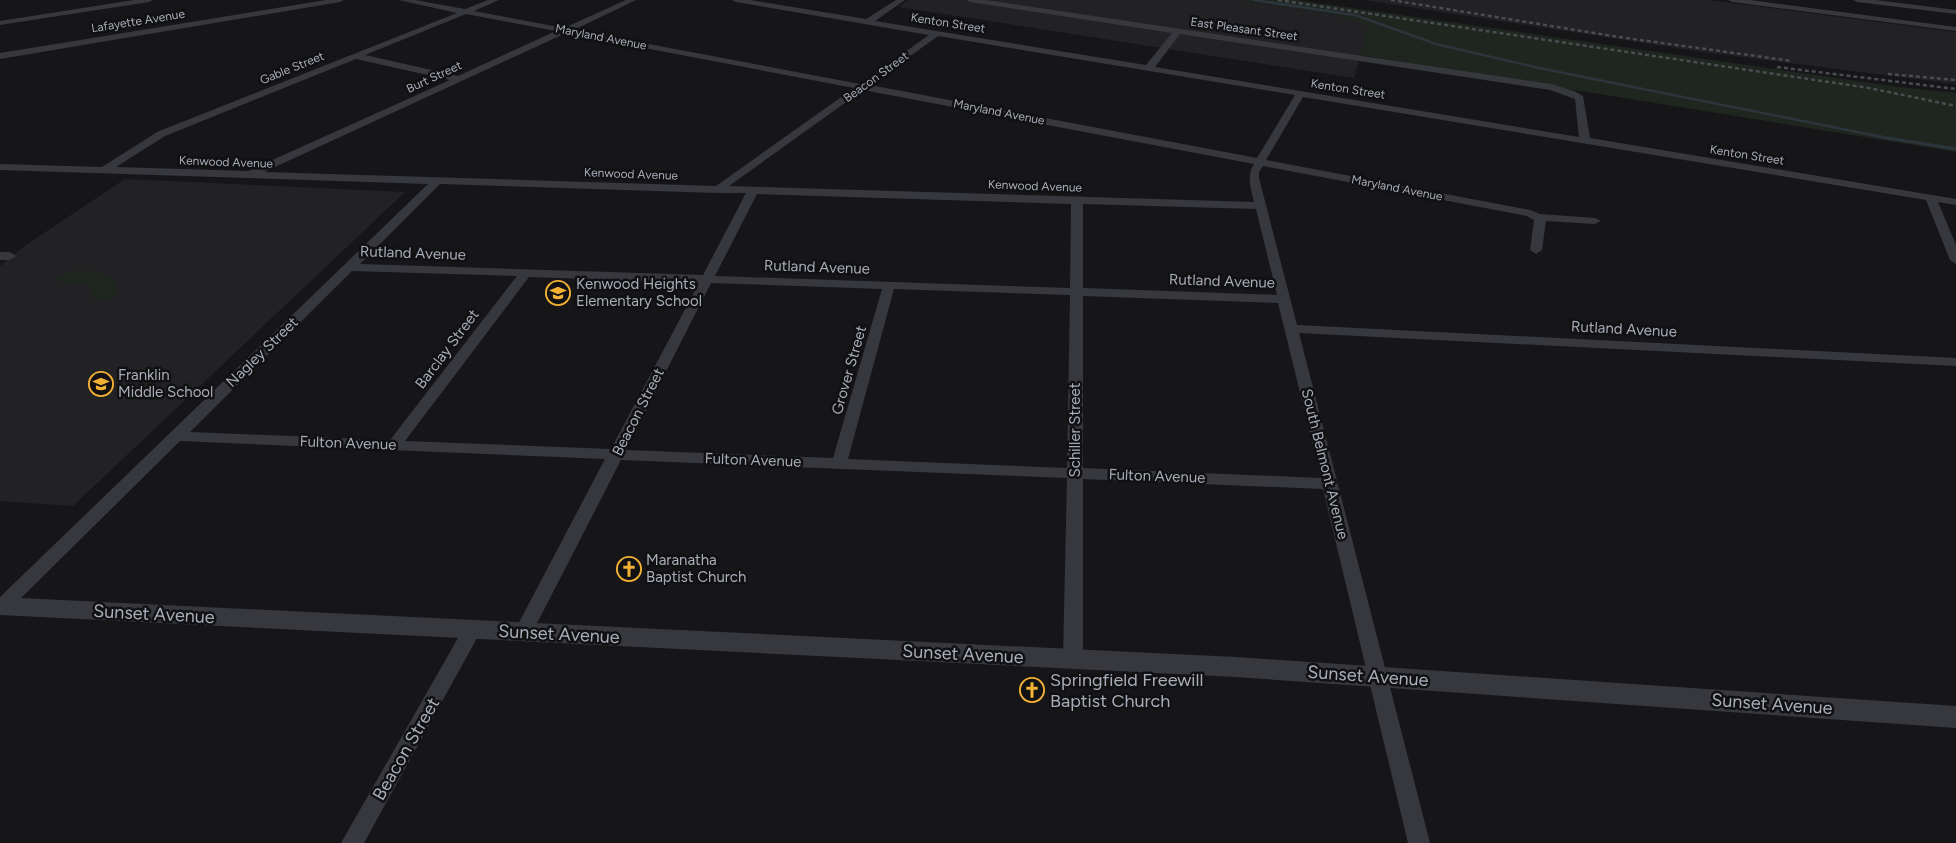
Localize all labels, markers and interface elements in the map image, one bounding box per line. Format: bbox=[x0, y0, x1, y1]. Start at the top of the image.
street label: Lafayette Avenue bbox=[90, 7, 186, 35]
street label: Kenton Street bbox=[910, 10, 987, 36]
street label: East Pleasant Street bbox=[1190, 15, 1299, 44]
street label: Maryland Avenue bbox=[554, 21, 648, 53]
street label: Gable Street bbox=[258, 49, 327, 87]
street label: Beacon Street bbox=[841, 49, 912, 105]
street label: Burt Street bbox=[404, 58, 464, 96]
street label: Kenton Street bbox=[1310, 76, 1387, 102]
street label: Maryland Avenue bbox=[952, 96, 1046, 128]
street label: Kenton Street bbox=[1709, 142, 1786, 168]
street label: Kenwood Avenue bbox=[179, 153, 274, 171]
street label: Kenwood Avenue bbox=[584, 165, 679, 183]
street label: Maryland Avenue bbox=[1350, 172, 1444, 204]
street label: Kenwood Avenue bbox=[988, 177, 1083, 195]
street label: Rutland Avenue bbox=[360, 242, 466, 264]
street label: Rutland Avenue bbox=[764, 256, 870, 278]
street label: Rutland Avenue bbox=[1169, 270, 1275, 292]
place label: Kenwood Heights Elementary School bbox=[576, 275, 702, 310]
school or university icon: Kenwood Heights Elementary School bbox=[545, 280, 571, 306]
street label: Barclay Street bbox=[411, 306, 483, 392]
street label: Nagley Street bbox=[222, 313, 302, 391]
street label: Rutland Avenue bbox=[1571, 317, 1677, 341]
street label: Grover Street bbox=[828, 323, 870, 416]
street label: Beacon Street bbox=[608, 365, 668, 459]
place label: Franklin Middle School bbox=[118, 366, 213, 401]
school or university icon: Franklin Middle School bbox=[88, 371, 114, 397]
street label: Schiller Street bbox=[1066, 382, 1084, 477]
street label: South Belmont Avenue bbox=[1298, 387, 1352, 541]
street label: Fulton Avenue bbox=[299, 432, 397, 454]
street label: Fulton Avenue bbox=[704, 449, 802, 471]
street label: Fulton Avenue bbox=[1108, 465, 1206, 487]
place label: Maranatha Baptist Church bbox=[646, 551, 746, 586]
church icon: Maranatha Baptist Church bbox=[616, 556, 642, 582]
street label: Sunset Avenue bbox=[93, 600, 215, 628]
street label: Sunset Avenue bbox=[498, 620, 620, 648]
street label: Sunset Avenue bbox=[902, 640, 1024, 668]
street label: Sunset Avenue bbox=[1307, 661, 1430, 691]
place label: Springfield Freewill Baptist Church bbox=[1050, 669, 1203, 712]
church icon: Springfield Freewill Baptist Church bbox=[1019, 677, 1045, 703]
street label: Sunset Avenue bbox=[1711, 689, 1834, 719]
street label: Beacon Street bbox=[368, 694, 444, 804]

